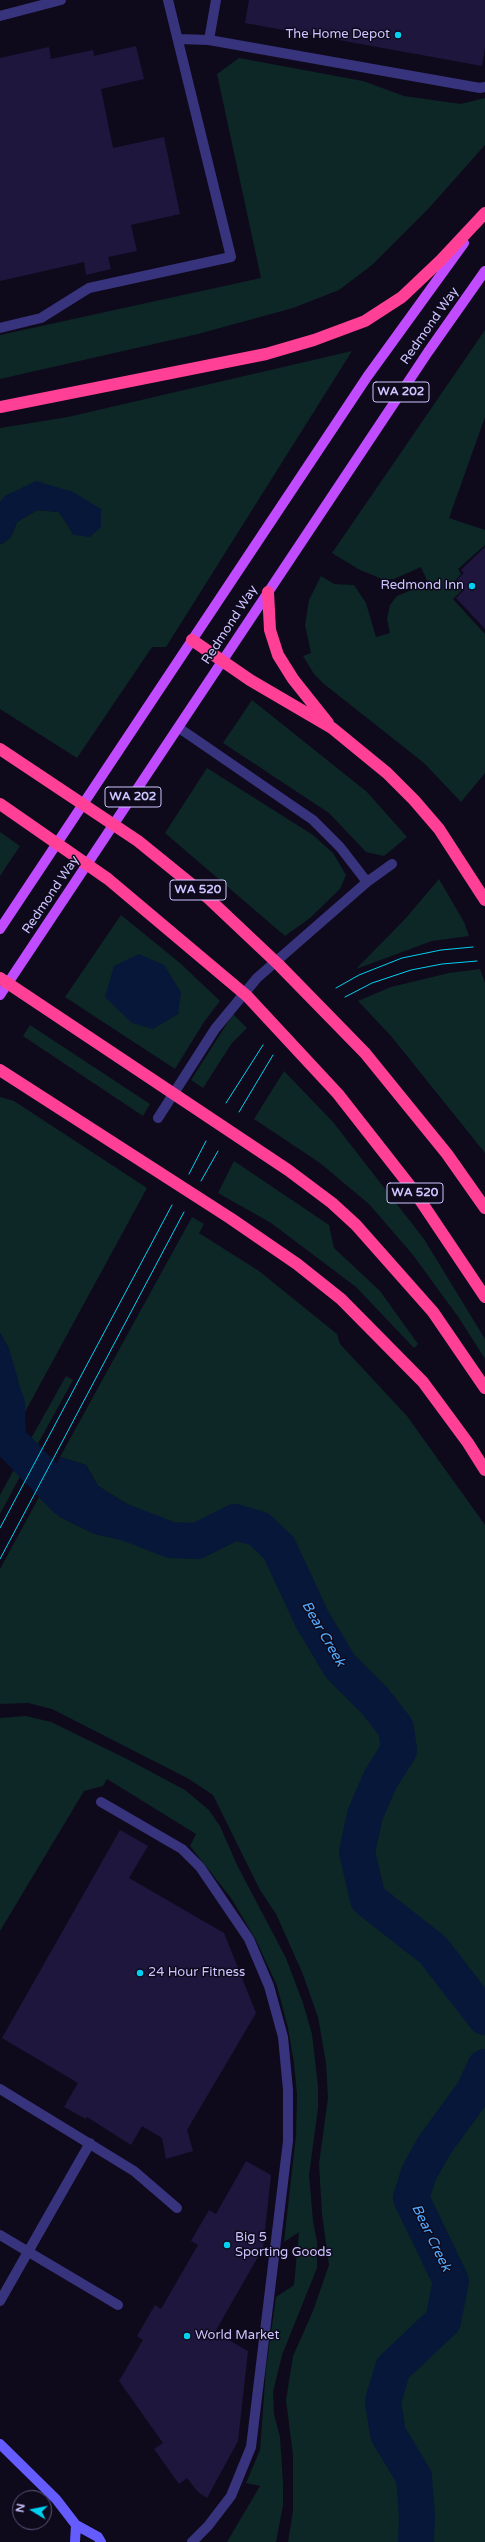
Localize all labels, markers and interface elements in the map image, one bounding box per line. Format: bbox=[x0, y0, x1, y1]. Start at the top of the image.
place label: The Home Depot bbox=[285, 27, 390, 43]
marker: The Home Depot bbox=[393, 30, 403, 40]
street label: Redmond Way bbox=[398, 284, 462, 368]
road number: WA 202 bbox=[373, 382, 429, 402]
place label: Redmond Inn bbox=[380, 578, 464, 594]
marker: Redmond Inn bbox=[467, 581, 477, 591]
street label: Redmond Way bbox=[199, 583, 261, 667]
road number: WA 202 bbox=[105, 787, 161, 807]
street label: Redmond Way bbox=[19, 853, 83, 937]
road number: WA 520 bbox=[170, 880, 226, 900]
road number: WA 520 bbox=[387, 1183, 443, 1203]
water label: Bear Creek bbox=[298, 1598, 348, 1670]
place label: 24 Hour Fitness bbox=[148, 1965, 245, 1981]
marker: 24 Hour Fitness bbox=[135, 1968, 145, 1978]
water label: Bear Creek bbox=[408, 2202, 454, 2274]
place label: Big 5 Sporting Goods bbox=[235, 2230, 332, 2261]
marker: Big 5 Sporting Goods bbox=[222, 2240, 232, 2250]
place label: World Market bbox=[195, 2328, 279, 2344]
marker: World Market bbox=[182, 2331, 192, 2341]
north arrow bbox=[12, 2490, 52, 2530]
text: N bbox=[14, 2503, 28, 2513]

